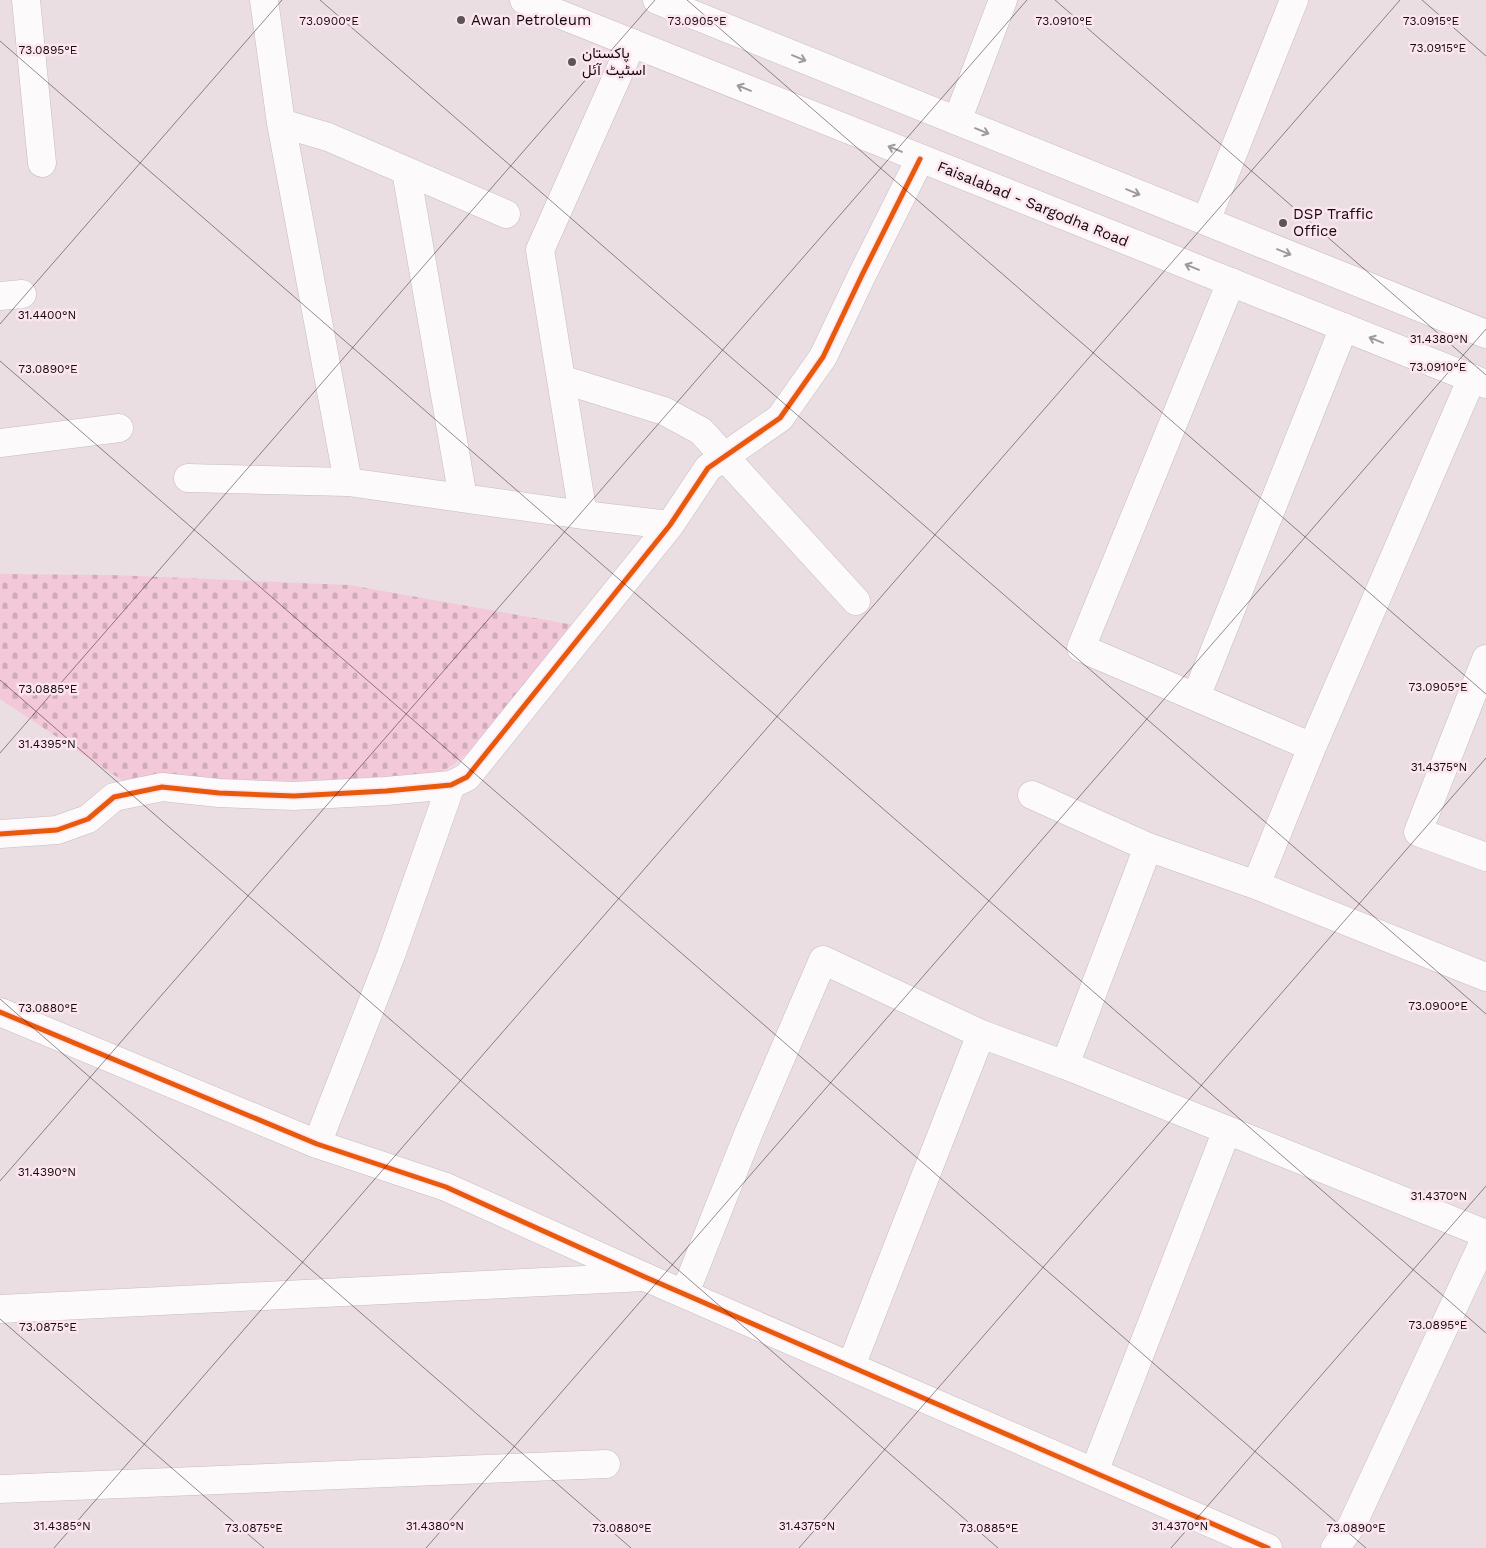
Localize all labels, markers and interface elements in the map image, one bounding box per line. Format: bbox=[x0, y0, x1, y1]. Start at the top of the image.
place label: Awan Petroleum bbox=[471, 11, 591, 29]
text: 73.0900°E bbox=[299, 14, 359, 28]
marker: Awan Petroleum bbox=[455, 14, 467, 26]
text: 73.0905°E bbox=[667, 14, 727, 28]
text: 73.0910°E bbox=[1036, 14, 1093, 28]
text: 73.0915°E bbox=[1403, 14, 1460, 28]
text: 73.0915°E bbox=[1410, 41, 1467, 55]
text: 73.0895°E bbox=[18, 43, 78, 57]
place label: پاکستان اسٹیٹ آئل bbox=[582, 44, 646, 79]
one-way arrow bbox=[791, 53, 806, 63]
marker: پاکستان اسٹیٹ آئل bbox=[566, 56, 578, 68]
one-way arrow bbox=[737, 83, 752, 93]
one-way arrow bbox=[974, 127, 989, 137]
one-way arrow bbox=[888, 144, 903, 153]
street label: Faisalabad - Sargodha Road bbox=[935, 157, 1131, 251]
one-way arrow bbox=[1125, 188, 1140, 197]
place label: DSP Traffic Office bbox=[1293, 205, 1373, 240]
marker: DSP Traffic Office bbox=[1277, 217, 1289, 229]
one-way arrow bbox=[1276, 248, 1291, 258]
one-way arrow bbox=[1185, 262, 1200, 271]
text: 31.4400°N bbox=[18, 308, 76, 322]
text: 31.4380°N bbox=[1410, 332, 1468, 346]
one-way arrow bbox=[1369, 335, 1384, 344]
text: 73.0910°E bbox=[1410, 360, 1467, 374]
text: 73.0890°E bbox=[18, 362, 78, 376]
text: 73.0905°E bbox=[1408, 680, 1468, 694]
text: 73.0885°E bbox=[18, 682, 78, 696]
text: 31.4395°N bbox=[18, 737, 76, 751]
text: 31.4375°N bbox=[1411, 760, 1467, 774]
text: 73.0900°E bbox=[1408, 999, 1468, 1013]
text: 73.0880°E bbox=[18, 1001, 78, 1015]
text: 31.4390°N bbox=[18, 1165, 76, 1179]
text: 31.4370°N bbox=[1411, 1189, 1467, 1203]
text: 73.0895°E bbox=[1408, 1318, 1468, 1332]
text: 73.0875°E bbox=[19, 1320, 77, 1334]
text: 31.4385°N bbox=[33, 1519, 91, 1533]
text: 31.4380°N bbox=[406, 1519, 464, 1533]
text: 31.4375°N bbox=[779, 1519, 835, 1533]
text: 31.4370°N bbox=[1152, 1519, 1208, 1533]
text: 73.0875°E bbox=[225, 1521, 283, 1535]
text: 73.0880°E bbox=[592, 1521, 652, 1535]
text: 73.0885°E bbox=[959, 1521, 1019, 1535]
text: 73.0890°E bbox=[1326, 1521, 1386, 1535]

